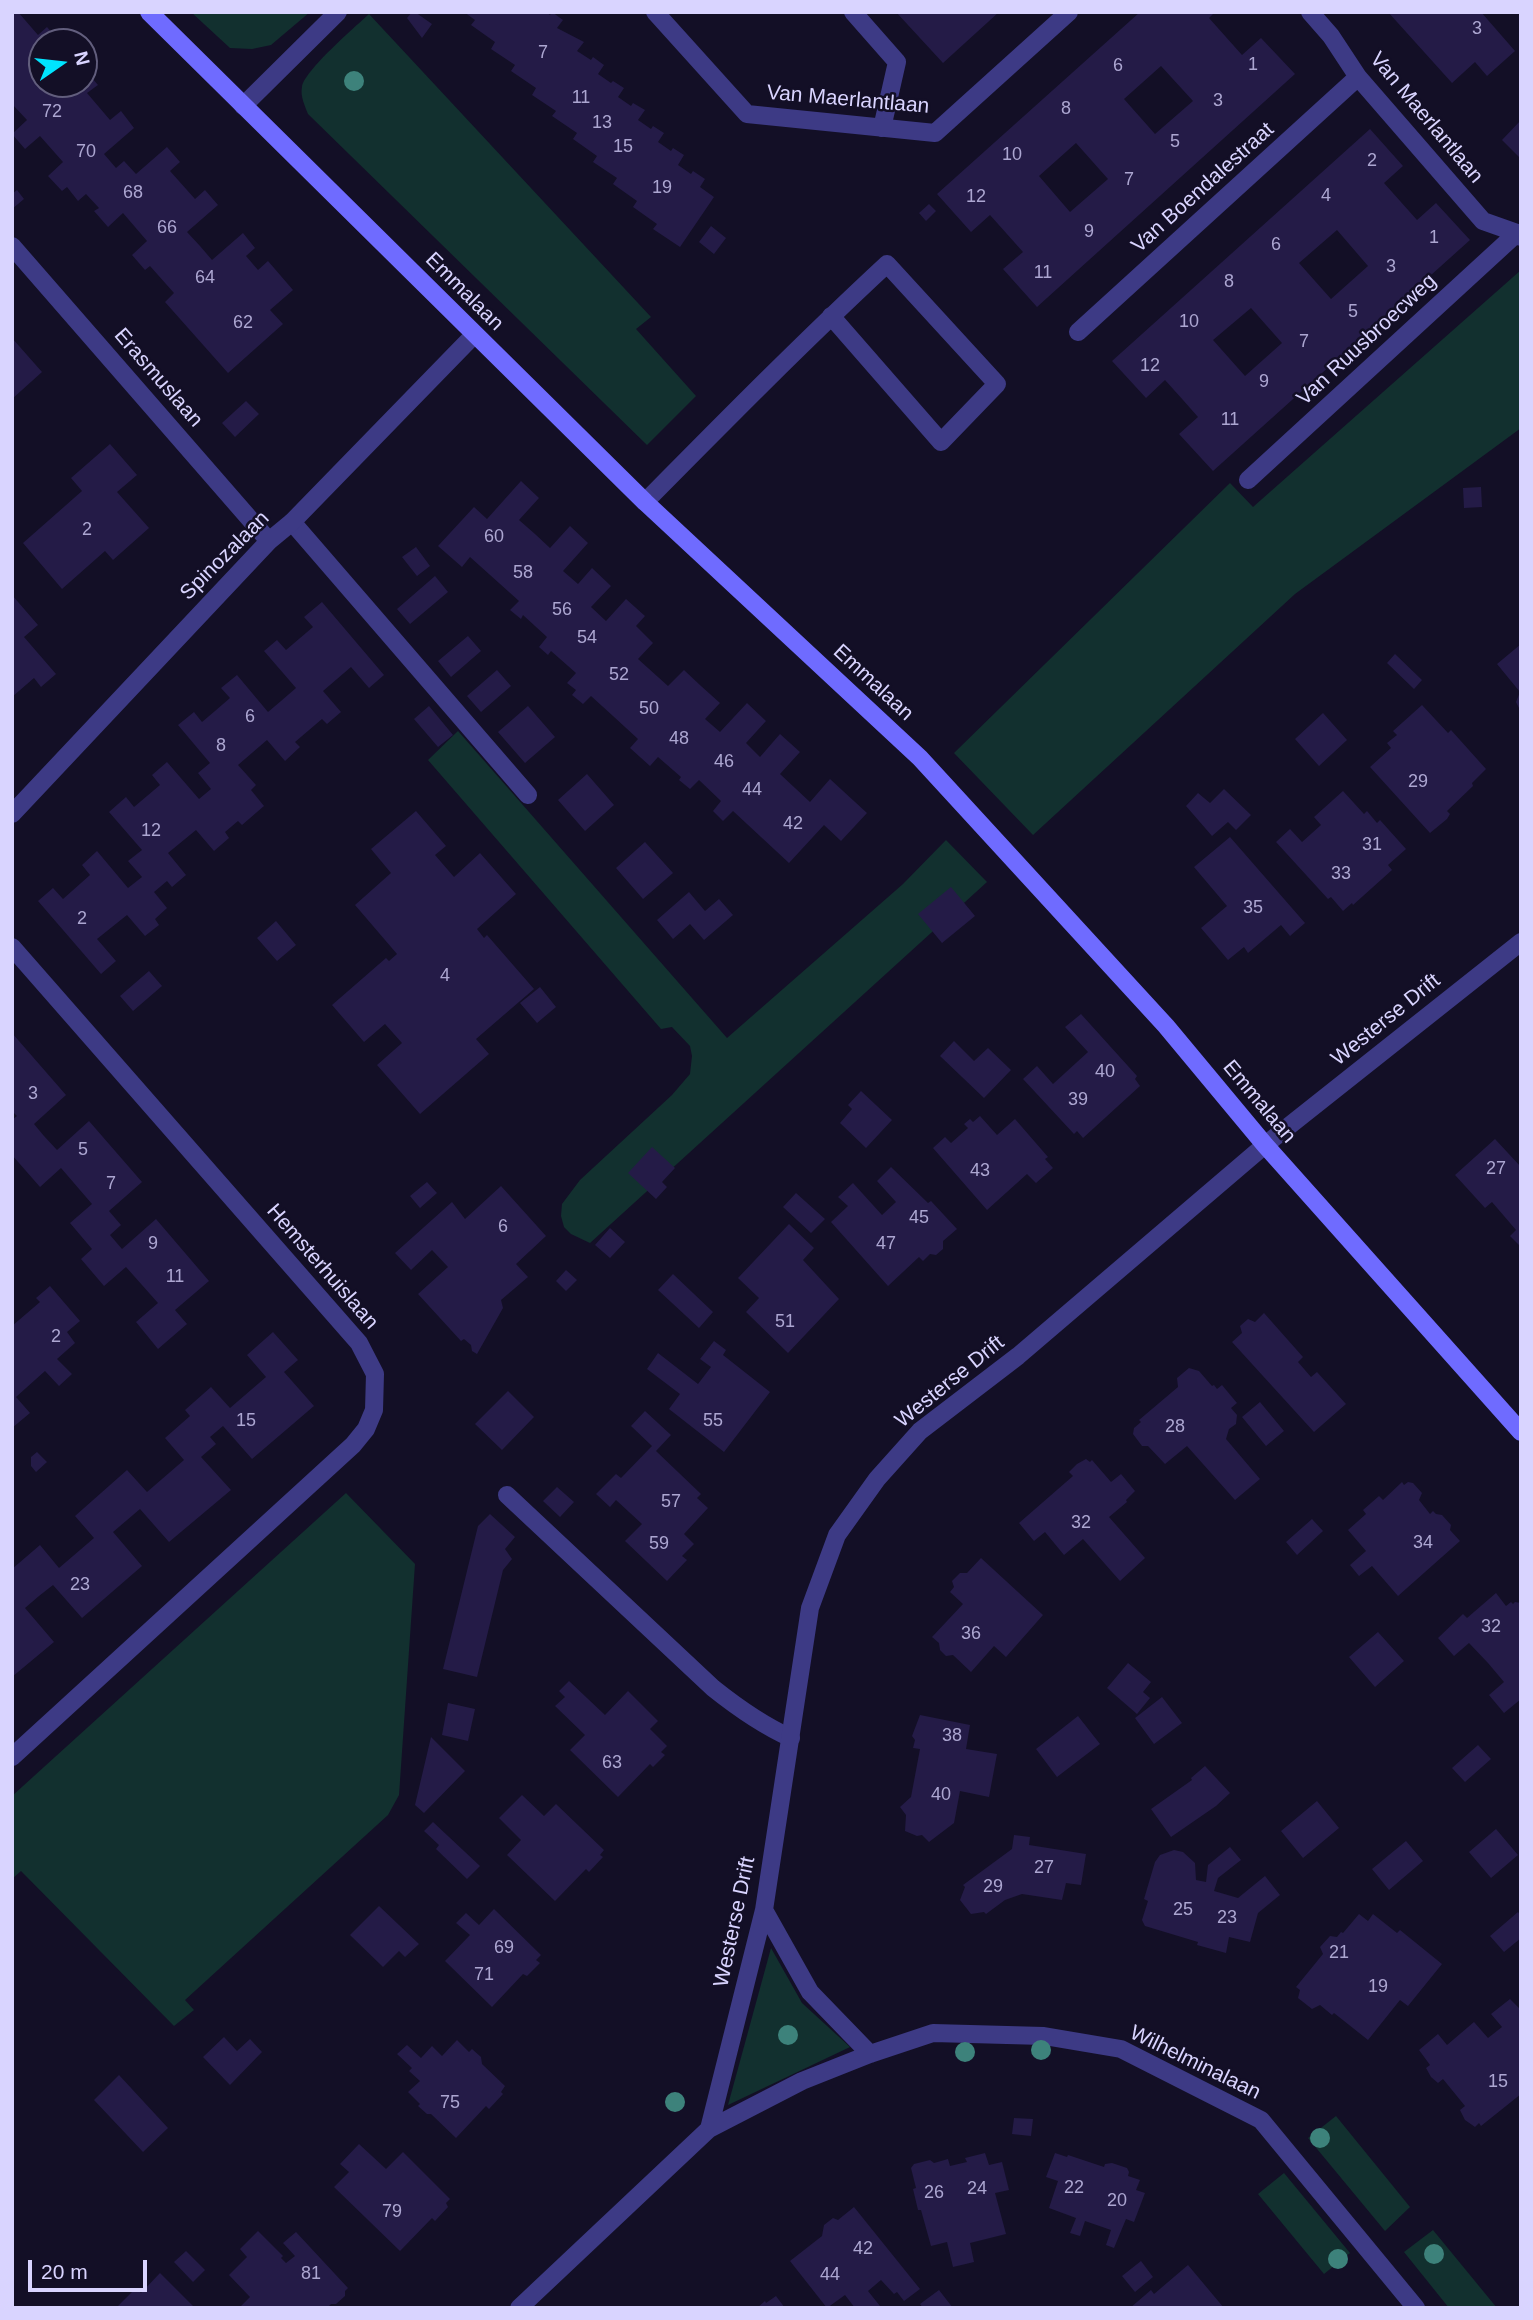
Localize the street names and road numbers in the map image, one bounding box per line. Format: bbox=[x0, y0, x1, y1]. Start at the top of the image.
street label: Van Maerlantlaan bbox=[1364, 47, 1488, 189]
street label: Van Maerlantlaan bbox=[766, 80, 930, 120]
street label: Van Boendalestraat bbox=[1127, 117, 1279, 259]
street label: Emmalaan bbox=[420, 248, 508, 336]
street label: Van Ruusbroecweg bbox=[1292, 269, 1442, 411]
street label: Erasmuslaan bbox=[108, 323, 208, 433]
street label: Spinozalaan bbox=[175, 506, 275, 606]
street label: Emmalaan bbox=[828, 640, 918, 726]
street label: Westerse Drift bbox=[1327, 968, 1445, 1072]
street label: Emmalaan bbox=[1217, 1055, 1301, 1149]
street label: Hemsterhuislaan bbox=[261, 1199, 383, 1335]
street label: Westerse Drift bbox=[891, 1330, 1009, 1434]
street label: Westerse Drift bbox=[709, 1855, 761, 1989]
street label: Wilhelminalaan bbox=[1125, 2020, 1265, 2106]

